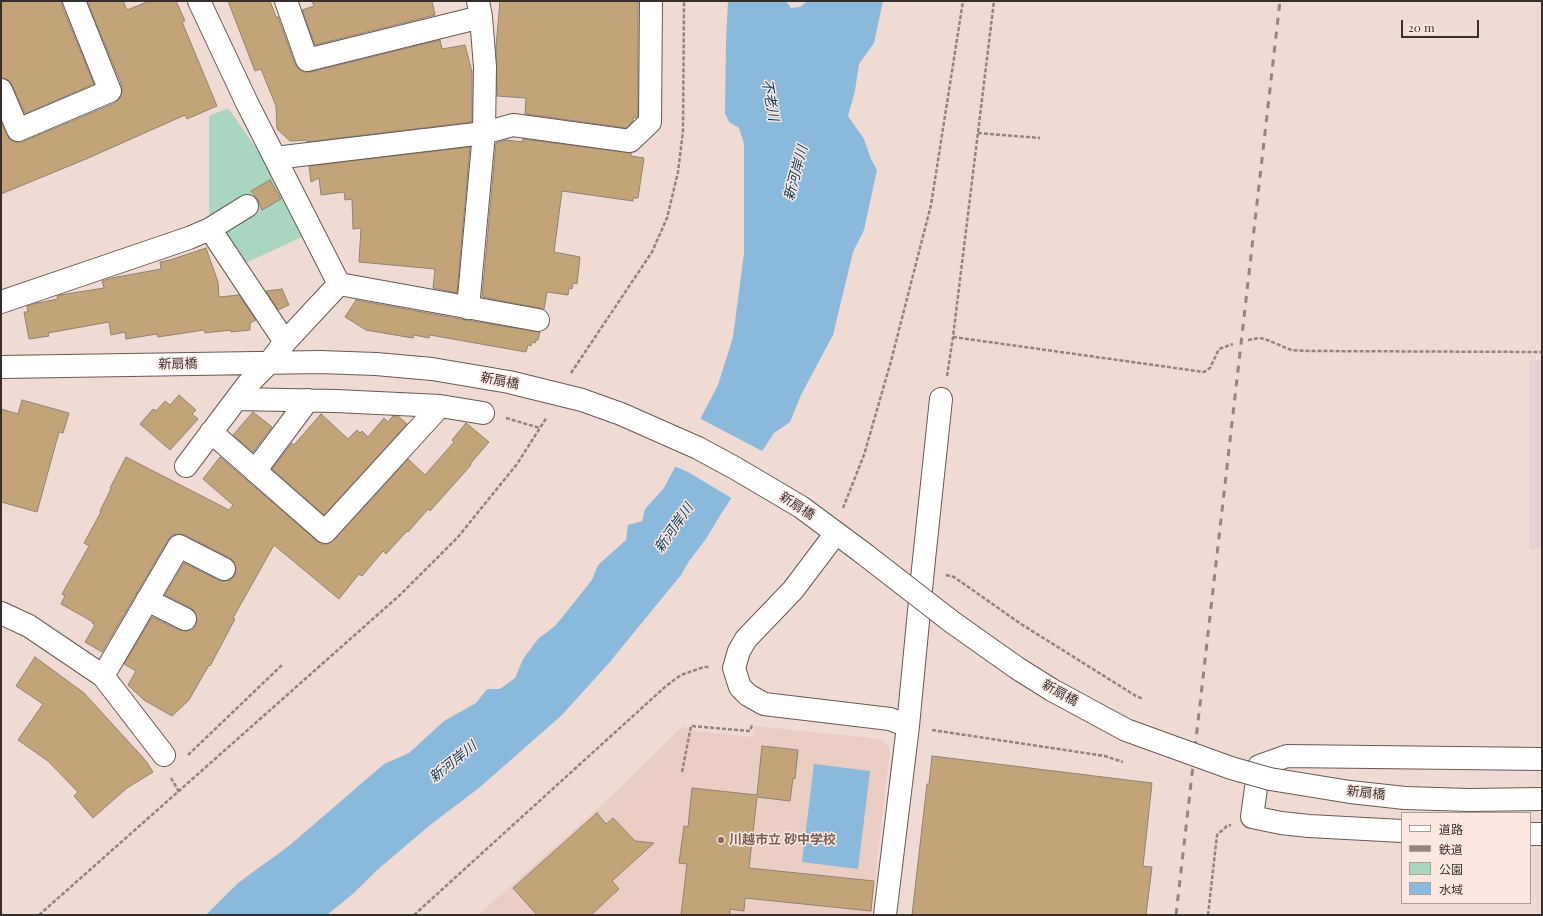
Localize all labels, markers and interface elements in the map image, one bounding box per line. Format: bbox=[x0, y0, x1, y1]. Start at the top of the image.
scale bar bbox=[1403, 12, 1481, 38]
text: 20 m bbox=[1408, 19, 1435, 35]
water label: 不老川 bbox=[758, 78, 782, 122]
water label: 新河岸川 bbox=[781, 144, 811, 202]
street label: 新扇橋 bbox=[158, 356, 198, 372]
street label: 新扇橋 bbox=[479, 370, 521, 392]
street label: 新扇橋 bbox=[776, 489, 818, 523]
water label: 新河岸川 bbox=[651, 500, 697, 556]
street label: 新扇橋 bbox=[1039, 677, 1081, 709]
water label: 新河岸川 bbox=[426, 738, 480, 786]
street label: 新扇橋 bbox=[1346, 783, 1386, 803]
legend bbox=[1401, 812, 1531, 904]
text: 道路 bbox=[1439, 821, 1463, 837]
place label: 川越市立 砂中学校 bbox=[729, 832, 836, 848]
marker: 川越市立 砂中学校 bbox=[716, 835, 726, 845]
text: 鉄道 bbox=[1439, 841, 1463, 857]
text: 公園 bbox=[1439, 861, 1463, 877]
text: 水域 bbox=[1439, 881, 1463, 897]

